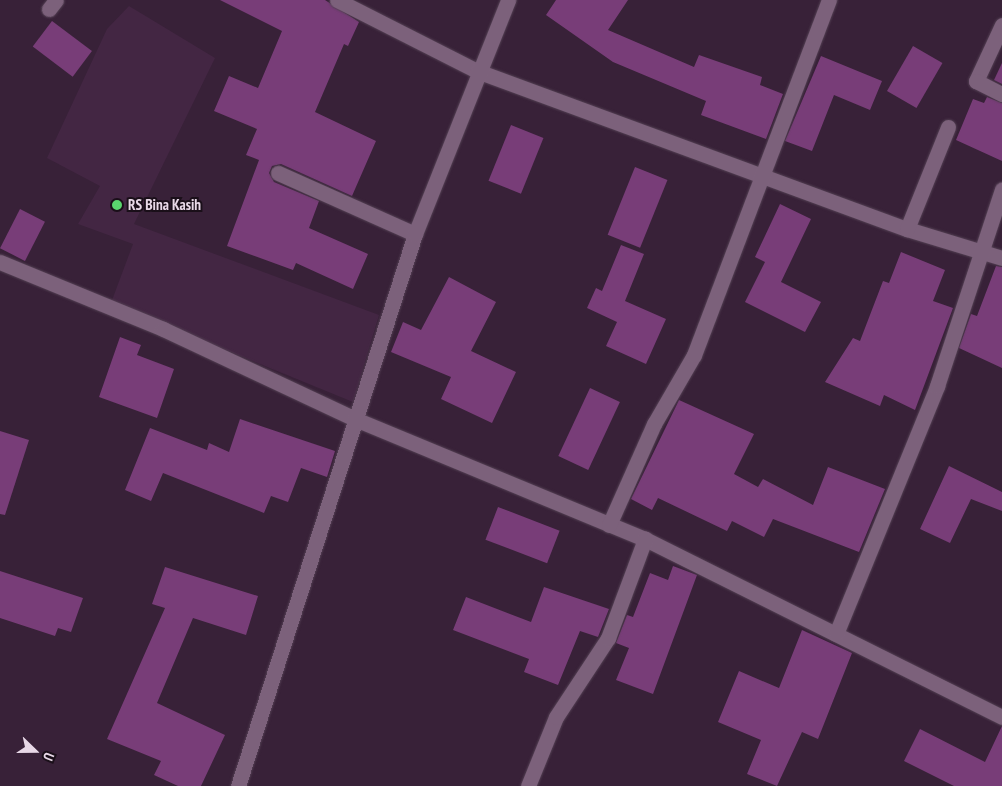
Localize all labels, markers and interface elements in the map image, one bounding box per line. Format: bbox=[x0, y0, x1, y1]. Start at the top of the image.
place label: RS Bina Kasih bbox=[128, 196, 201, 214]
marker: RS Bina Kasih bbox=[110, 198, 124, 212]
north arrow bbox=[10, 726, 60, 776]
text: U bbox=[39, 750, 59, 763]

